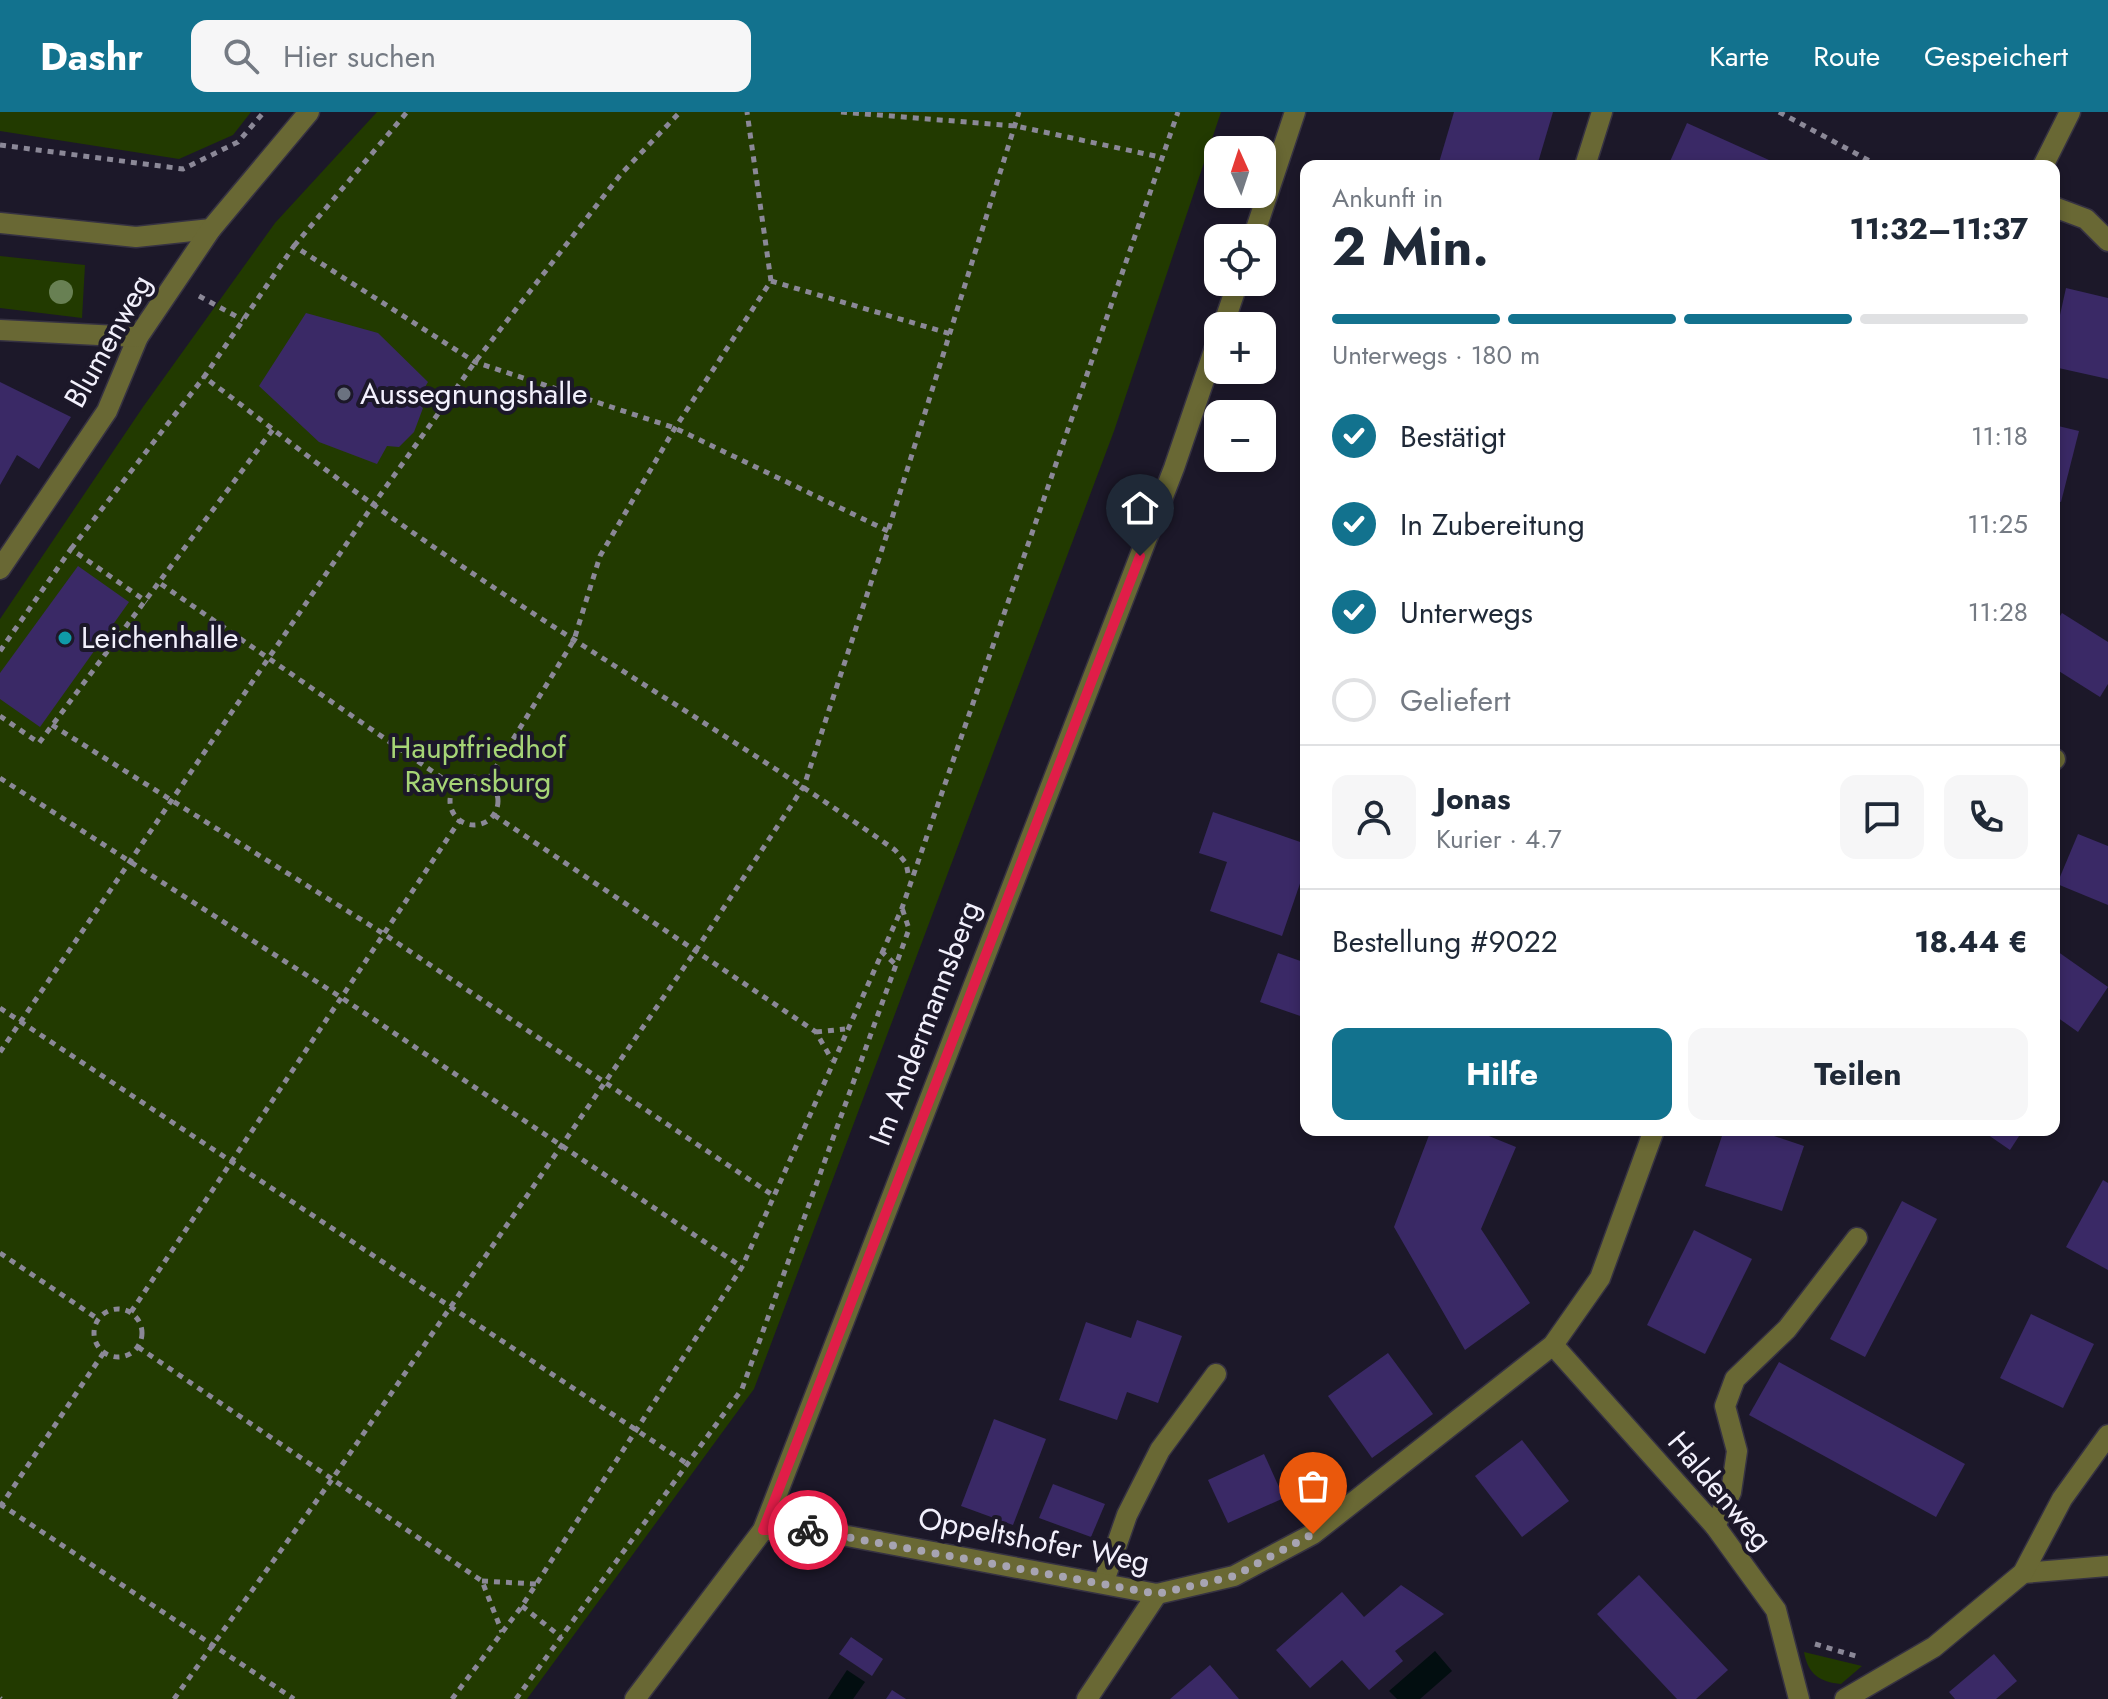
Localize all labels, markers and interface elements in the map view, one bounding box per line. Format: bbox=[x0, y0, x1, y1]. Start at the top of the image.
search box bbox=[191, 20, 751, 92]
text: Dashr bbox=[40, 29, 143, 84]
icon: search bbox=[219, 34, 263, 78]
text: Hier suchen bbox=[283, 35, 436, 78]
text: Karte bbox=[1709, 36, 1769, 77]
text: Route bbox=[1813, 36, 1880, 77]
text: Gespeichert bbox=[1924, 36, 2068, 77]
north arrow bbox=[1204, 136, 1276, 208]
map controls bbox=[1204, 136, 1276, 472]
text: Ankunft in bbox=[1332, 179, 1443, 217]
text: 11:32–11:37 bbox=[1850, 207, 2028, 250]
text: 2 Min. bbox=[1332, 209, 1489, 285]
button: locate bbox=[1204, 224, 1276, 296]
street label: Blumenweg bbox=[53, 266, 162, 415]
button: + bbox=[1204, 312, 1276, 384]
text: Unterwegs · 180 m bbox=[1332, 336, 1540, 374]
place label: Aussegnungshalle bbox=[360, 372, 588, 415]
marker: Aussegnungshalle bbox=[335, 385, 353, 403]
button: − bbox=[1204, 400, 1276, 472]
icon: check bbox=[1332, 414, 1376, 458]
text: Bestätigt bbox=[1400, 415, 1505, 458]
text: 11:18 bbox=[1971, 417, 2028, 455]
pin bbox=[1106, 474, 1174, 556]
icon: home bbox=[1118, 486, 1162, 530]
icon: check bbox=[1332, 502, 1376, 546]
text: In Zubereitung bbox=[1400, 503, 1585, 546]
text: 11:25 bbox=[1967, 505, 2028, 543]
icon: check bbox=[1332, 590, 1376, 634]
text: Unterwegs bbox=[1400, 591, 1533, 634]
text: 11:28 bbox=[1968, 593, 2028, 631]
place label: Leichenhalle bbox=[81, 616, 238, 659]
marker: Leichenhalle bbox=[56, 629, 74, 647]
text: Geliefert bbox=[1400, 679, 1510, 722]
park label: Hauptfriedhof Ravensburg bbox=[390, 726, 567, 803]
button: person bbox=[1332, 775, 1416, 859]
button: chat bbox=[1840, 775, 1924, 859]
button: phone bbox=[1944, 775, 2028, 859]
text: Jonas bbox=[1436, 777, 1511, 820]
text: Kurier · 4.7 bbox=[1436, 820, 1562, 858]
street label: Im Andermannsberg bbox=[858, 894, 991, 1151]
text: Bestellung #9022 bbox=[1332, 920, 1558, 963]
text: 18.44 € bbox=[1914, 920, 2028, 963]
button: Hilfe bbox=[1332, 1028, 1672, 1120]
button: Teilen bbox=[1688, 1028, 2028, 1120]
street label: Haldenweg bbox=[1658, 1422, 1783, 1559]
pin bbox=[1279, 1452, 1347, 1534]
icon: bag bbox=[1291, 1464, 1335, 1508]
courier bbox=[768, 1490, 848, 1570]
street label: Oppeltshofer Weg bbox=[915, 1496, 1153, 1583]
icon: bike bbox=[786, 1508, 830, 1552]

